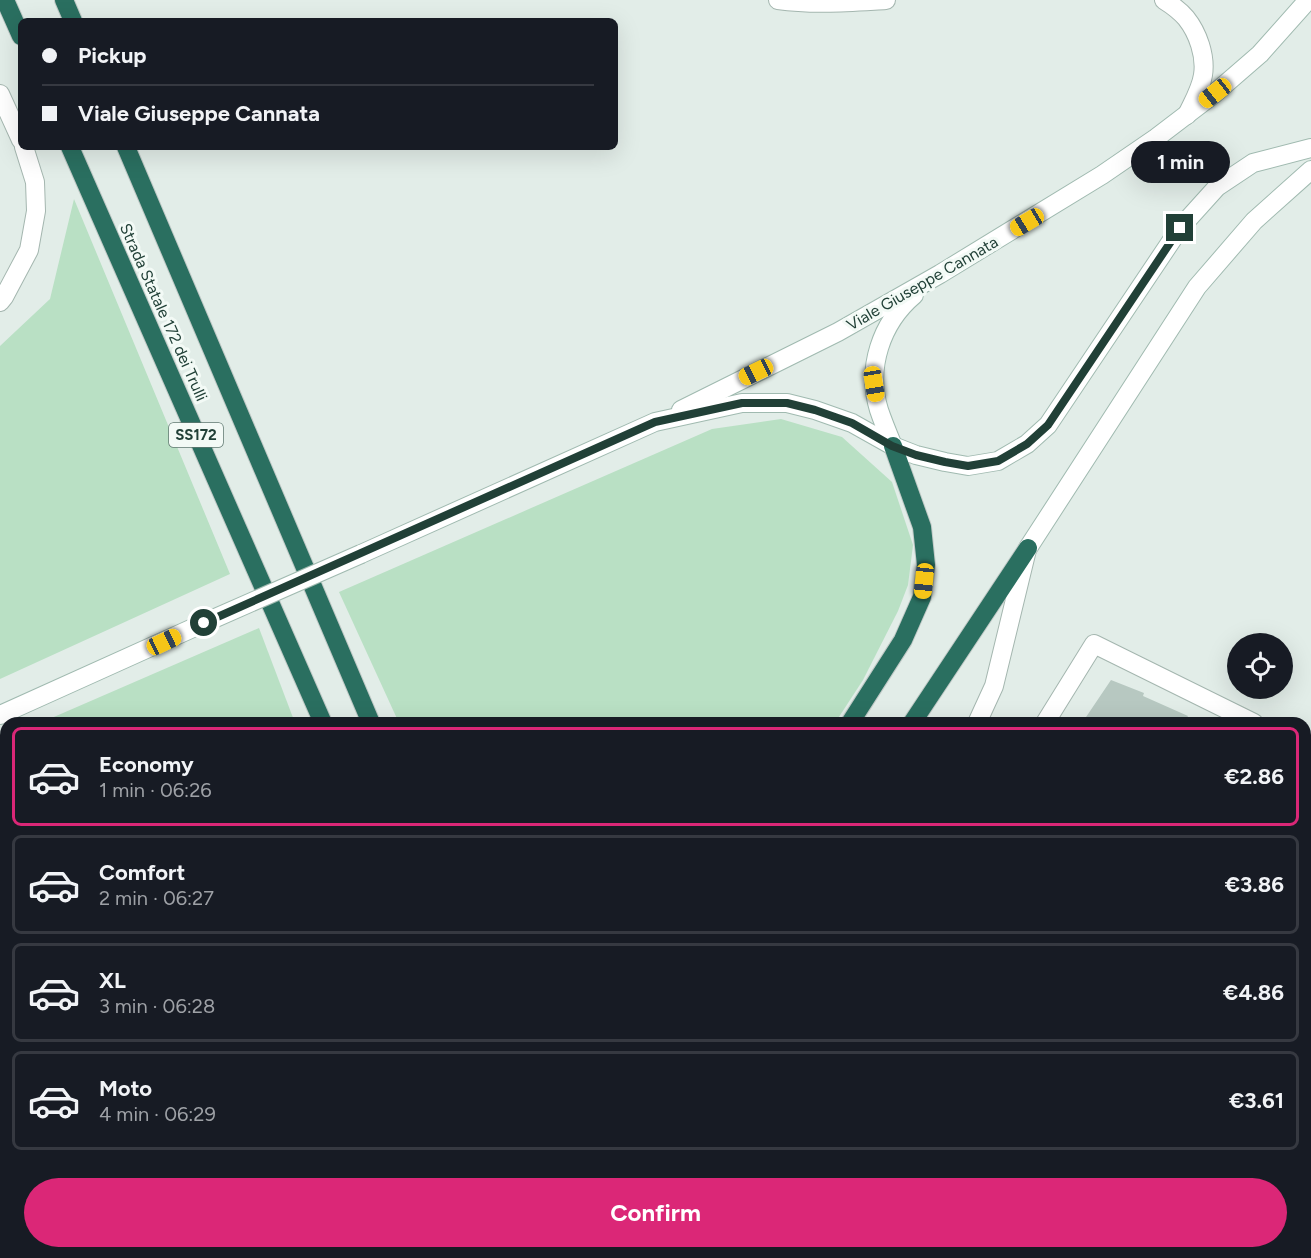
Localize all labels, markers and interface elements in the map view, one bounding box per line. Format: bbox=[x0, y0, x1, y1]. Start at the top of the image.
text: Pickup bbox=[78, 42, 147, 69]
car bbox=[1195, 75, 1235, 111]
text: Viale Giuseppe Cannata bbox=[78, 100, 320, 127]
callout: 1 min bbox=[1130, 141, 1230, 183]
text: 1 min bbox=[1157, 150, 1204, 174]
car bbox=[1007, 205, 1047, 239]
route end bbox=[1166, 214, 1193, 241]
street label: Strada Statale 172 dei Trulli bbox=[116, 220, 211, 404]
street label: Viale Giuseppe Cannata bbox=[843, 232, 1001, 335]
car bbox=[736, 356, 776, 388]
car bbox=[862, 365, 886, 403]
road number: SS172 bbox=[169, 423, 223, 447]
car bbox=[913, 562, 935, 600]
route start bbox=[190, 609, 217, 636]
car bbox=[144, 626, 184, 658]
map controls bbox=[1227, 633, 1293, 699]
button: locate bbox=[1227, 633, 1293, 699]
icon: car bbox=[27, 750, 81, 804]
text: Economy bbox=[99, 751, 194, 778]
text: €2.86 bbox=[1224, 763, 1284, 790]
text: 1 min · 06:26 bbox=[99, 778, 212, 802]
icon: car bbox=[27, 858, 81, 912]
text: Comfort bbox=[99, 859, 185, 886]
text: €3.86 bbox=[1225, 871, 1284, 898]
text: 2 min · 06:27 bbox=[99, 886, 214, 910]
icon: car bbox=[27, 966, 81, 1020]
text: XL bbox=[99, 967, 126, 994]
text: €4.86 bbox=[1223, 979, 1284, 1006]
text: 3 min · 06:28 bbox=[99, 994, 215, 1018]
icon: car bbox=[27, 1074, 81, 1128]
text: Moto bbox=[99, 1075, 152, 1102]
text: €3.61 bbox=[1229, 1087, 1284, 1114]
text: 4 min · 06:29 bbox=[99, 1102, 216, 1126]
button: Confirm bbox=[24, 1178, 1287, 1247]

